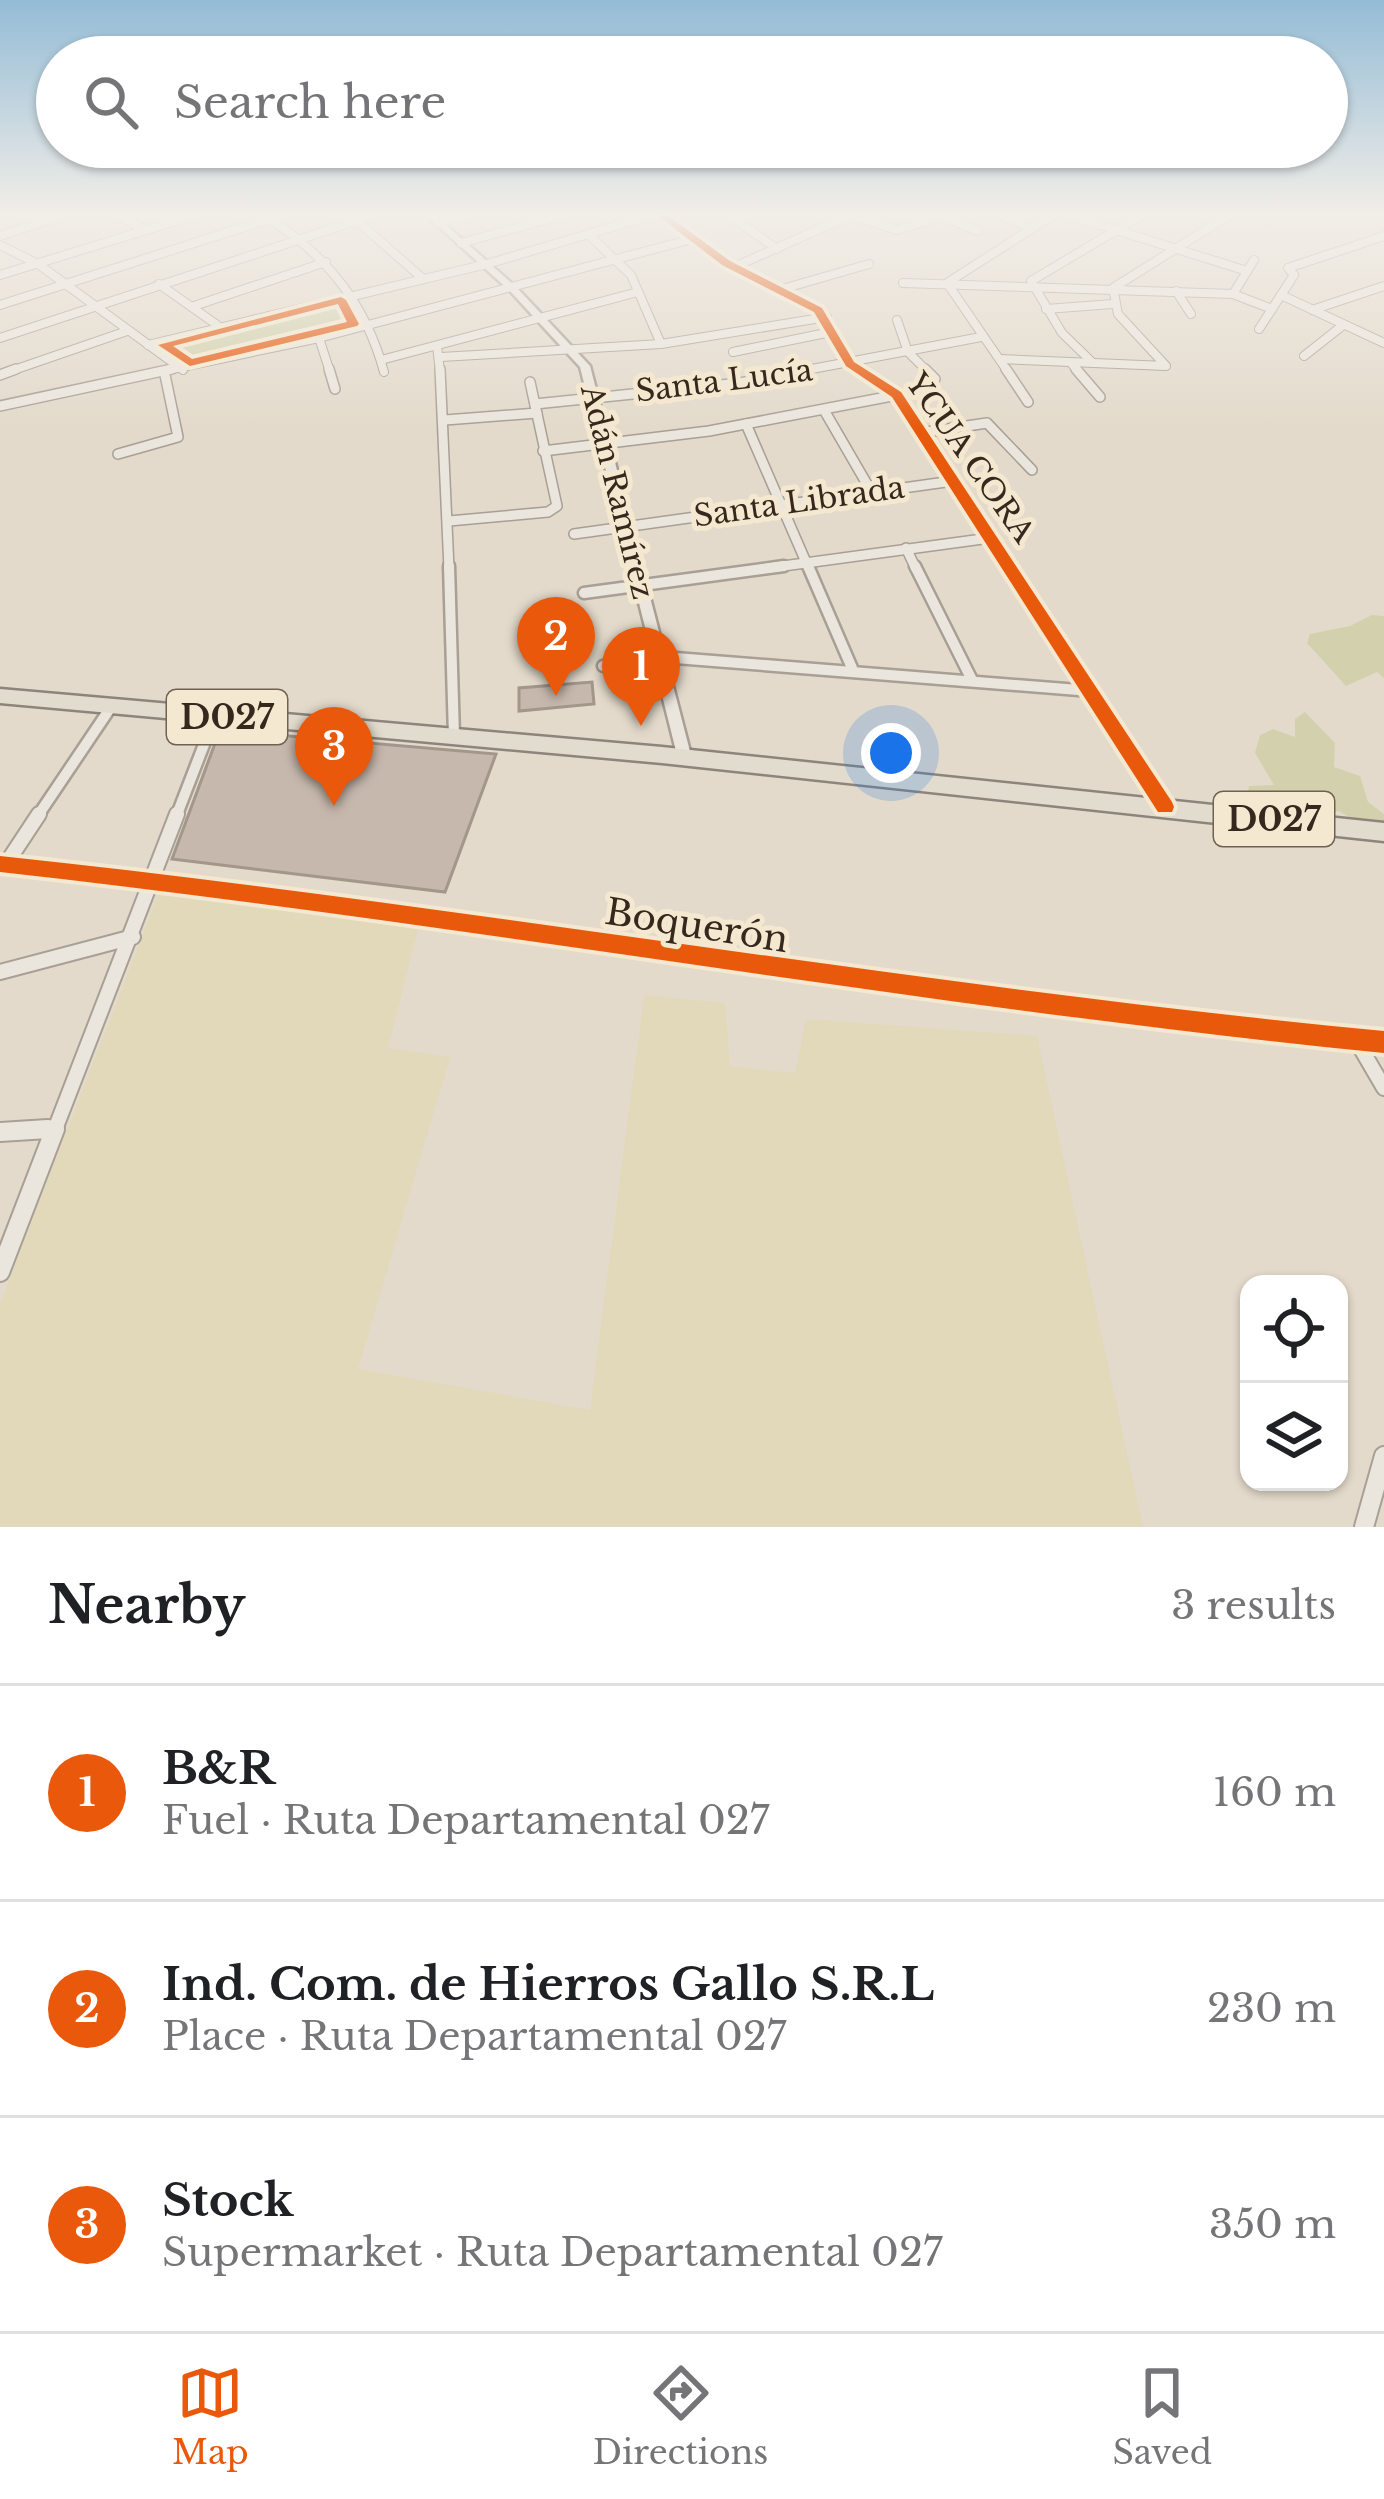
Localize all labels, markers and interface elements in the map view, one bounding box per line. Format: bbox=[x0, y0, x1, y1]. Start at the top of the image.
search box bbox=[36, 36, 1348, 168]
icon: search bbox=[78, 69, 144, 135]
text: Search here bbox=[174, 74, 446, 130]
street label: Santa Lucía bbox=[633, 351, 815, 410]
street label: YCUA CORA bbox=[898, 365, 1043, 551]
street label: Adán Ramírez bbox=[573, 380, 662, 603]
street label: Santa Librada bbox=[691, 468, 907, 535]
pin: 2 bbox=[517, 597, 595, 696]
pin: 1 bbox=[602, 627, 680, 726]
road number: D027 bbox=[167, 690, 287, 744]
pin: 3 bbox=[295, 707, 373, 806]
your location bbox=[861, 723, 921, 783]
road number: D027 bbox=[1214, 792, 1334, 846]
street label: Boquerón bbox=[602, 889, 792, 962]
map controls bbox=[1240, 1275, 1348, 1491]
button: locate bbox=[1240, 1275, 1348, 1383]
button: layers bbox=[1240, 1383, 1348, 1491]
text: Nearby bbox=[48, 1574, 245, 1637]
text: 3 results bbox=[1171, 1581, 1336, 1630]
text: B&R bbox=[162, 1740, 275, 1796]
text: 1 bbox=[78, 1768, 96, 1817]
text: 160 m bbox=[1213, 1768, 1336, 1817]
text: Fuel · Ruta Departamental 027 bbox=[162, 1796, 769, 1845]
text: Ind. Com. de Hierros Gallo S.R.L bbox=[162, 1956, 934, 2012]
text: 2 bbox=[74, 1984, 100, 2033]
text: 230 m bbox=[1207, 1984, 1336, 2033]
text: Place · Ruta Departamental 027 bbox=[162, 2012, 786, 2061]
text: Stock bbox=[162, 2172, 294, 2228]
text: 3 bbox=[75, 2200, 99, 2249]
text: 350 m bbox=[1209, 2200, 1336, 2249]
text: Supermarket · Ruta Departamental 027 bbox=[162, 2228, 943, 2277]
tab: Map bbox=[172, 2360, 249, 2473]
tab: Directions bbox=[593, 2360, 768, 2473]
tab: Saved bbox=[1112, 2360, 1212, 2473]

